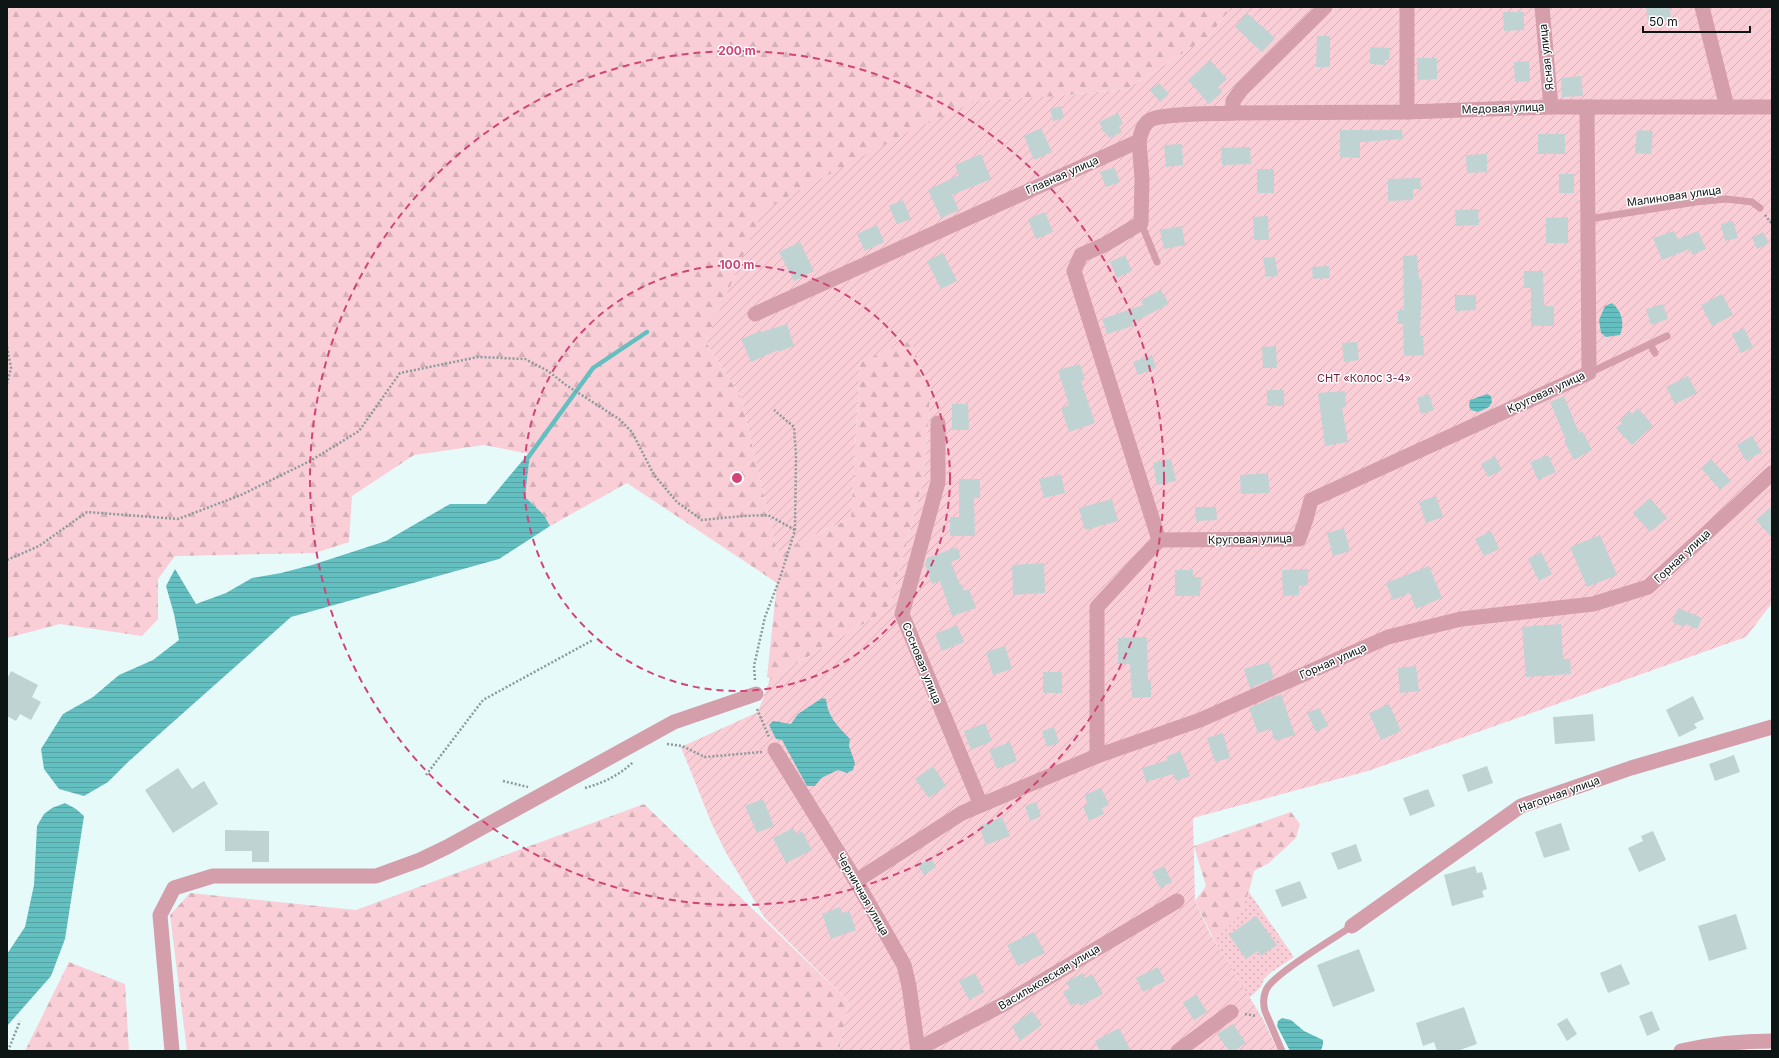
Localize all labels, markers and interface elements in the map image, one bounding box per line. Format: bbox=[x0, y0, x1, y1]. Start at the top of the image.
scale bar bbox=[1643, 8, 1750, 34]
text: 50 m bbox=[1649, 14, 1678, 29]
street label: Ясная улица bbox=[1536, 23, 1556, 91]
text: 200 m bbox=[718, 43, 756, 58]
street label: Медовая улица bbox=[1461, 100, 1545, 116]
street label: Главная улица bbox=[1023, 153, 1101, 197]
street label: Малиновая улица bbox=[1626, 182, 1722, 210]
text: 100 m bbox=[719, 257, 755, 272]
street label: Круговая улица bbox=[1505, 368, 1587, 416]
park label: СНТ «Колос 3-4» bbox=[1317, 371, 1411, 385]
centre of rings bbox=[730, 471, 744, 485]
street label: Горная улица bbox=[1651, 526, 1713, 586]
street label: Круговая улица bbox=[1208, 531, 1292, 547]
street label: Сосновая улица bbox=[899, 620, 945, 706]
street label: Горная улица bbox=[1297, 640, 1369, 682]
street label: Нагорная улица bbox=[1516, 773, 1602, 815]
street label: Черничная улица bbox=[834, 850, 892, 938]
street label: Васильковская улица bbox=[996, 941, 1102, 1013]

